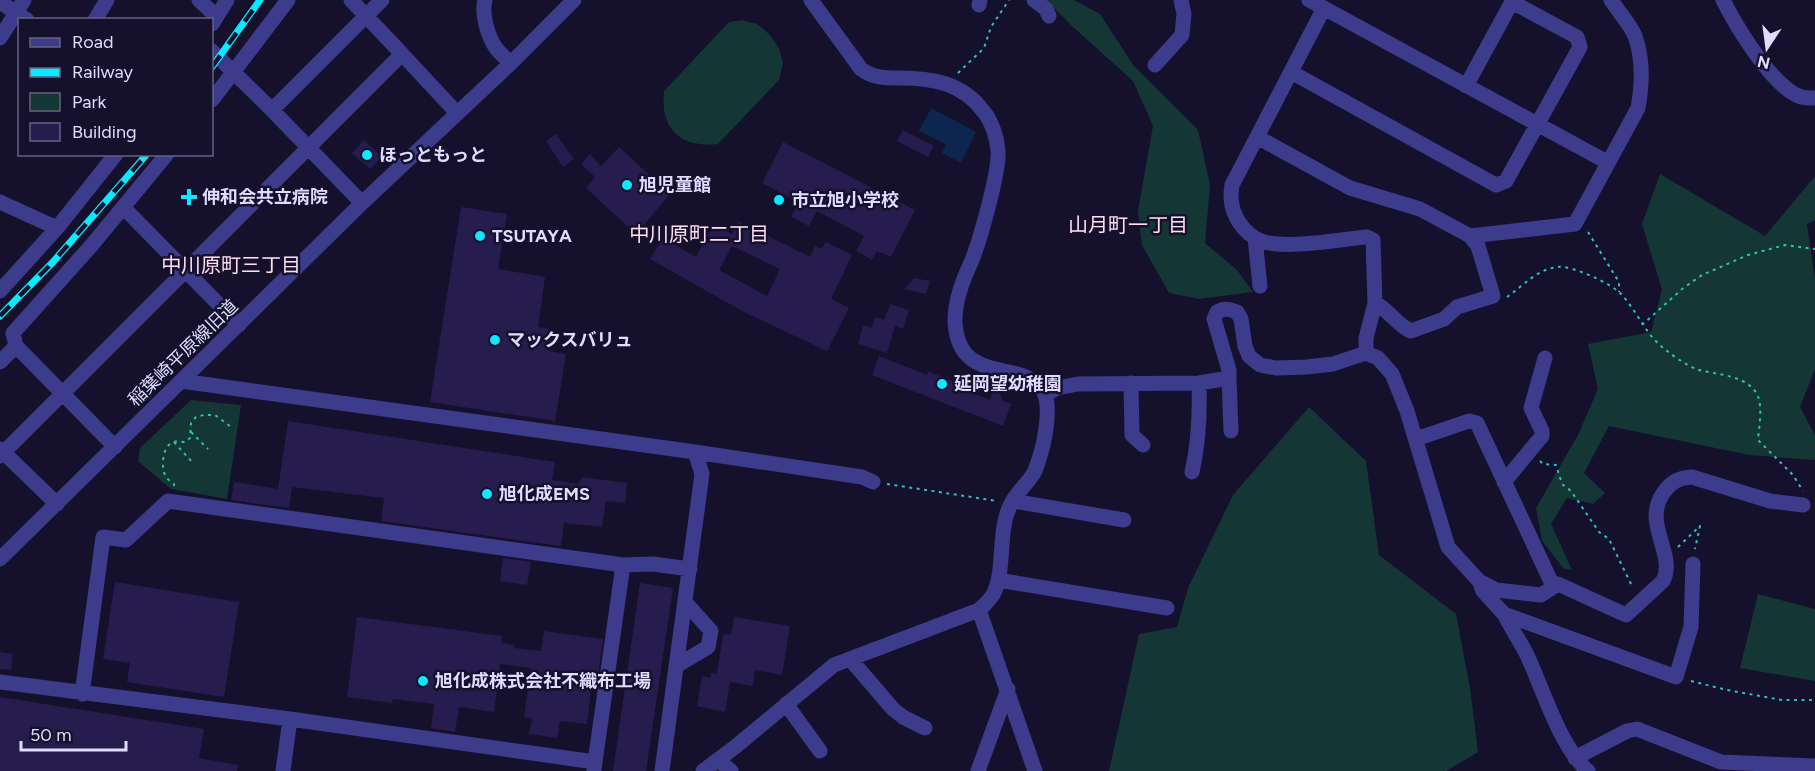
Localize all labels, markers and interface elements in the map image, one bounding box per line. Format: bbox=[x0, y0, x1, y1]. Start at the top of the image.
legend bbox=[18, 18, 213, 156]
north arrow bbox=[1737, 18, 1797, 78]
text: Road bbox=[72, 31, 113, 53]
text: N bbox=[1756, 51, 1772, 73]
text: Railway bbox=[72, 61, 134, 83]
text: Park bbox=[72, 91, 107, 113]
text: Building bbox=[72, 121, 137, 143]
place label: ほっともっと bbox=[379, 144, 487, 166]
marker: ほっともっと bbox=[360, 148, 374, 162]
place label: 旭児童館 bbox=[639, 174, 711, 196]
marker: 旭児童館 bbox=[620, 178, 634, 192]
place label: 伸和会共立病院 bbox=[202, 186, 328, 208]
marker: 伸和会共立病院 bbox=[180, 188, 198, 206]
place label: 市立旭小学校 bbox=[791, 189, 899, 211]
marker: 市立旭小学校 bbox=[772, 193, 786, 207]
district label: 山月町一丁目 bbox=[1068, 213, 1188, 237]
district label: 中川原町二丁目 bbox=[629, 222, 769, 246]
place label: TSUTAYA bbox=[492, 225, 572, 247]
marker: TSUTAYA bbox=[473, 229, 487, 243]
district label: 中川原町三丁目 bbox=[161, 253, 301, 277]
street label: 稲葉崎平原線旧道 bbox=[124, 295, 242, 411]
place label: マックスバリュ bbox=[507, 329, 632, 351]
marker: マックスバリュ bbox=[488, 333, 502, 347]
place label: 延岡望幼稚園 bbox=[954, 373, 1062, 395]
marker: 延岡望幼稚園 bbox=[935, 377, 949, 391]
place label: 旭化成EMS bbox=[499, 483, 590, 505]
marker: 旭化成EMS bbox=[480, 487, 494, 501]
place label: 旭化成株式会社不織布工場 bbox=[435, 670, 651, 692]
marker: 旭化成株式会社不織布工場 bbox=[416, 674, 430, 688]
scale bar bbox=[21, 714, 126, 752]
text: 50 m bbox=[30, 724, 72, 746]

